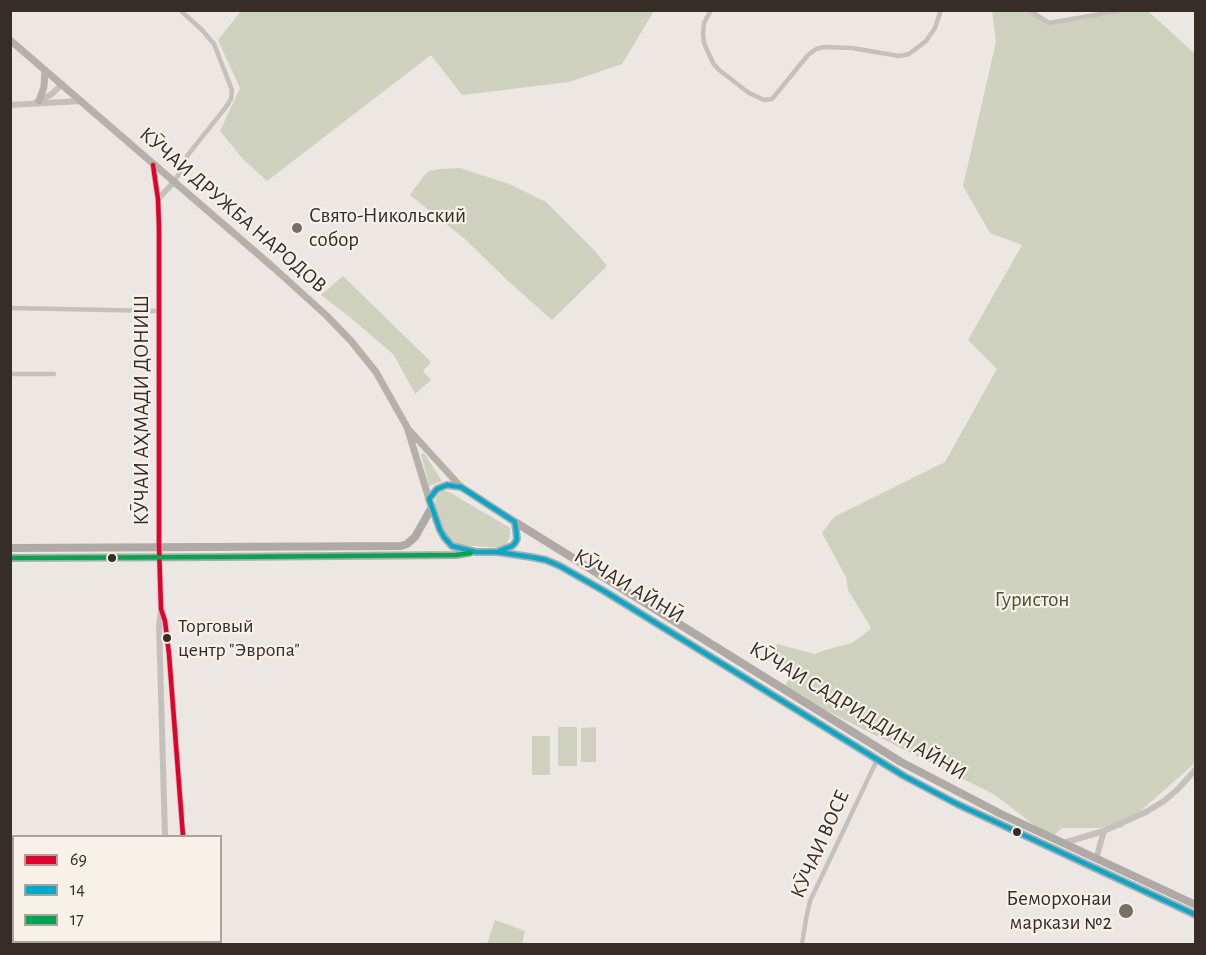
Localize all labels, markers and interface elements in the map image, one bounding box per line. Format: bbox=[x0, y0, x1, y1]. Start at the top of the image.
street label: КӮЧАИ ДРУЖБА НАРОДОВ bbox=[134, 122, 332, 298]
place label: Свято-Никольский собор bbox=[309, 203, 466, 253]
marker: Свято-Никольский собор bbox=[290, 221, 304, 235]
street label: КӮЧАИ АҲМАДИ ДОНИШ bbox=[129, 295, 155, 525]
street label: КӮЧАИ АЙНӢ bbox=[569, 543, 689, 629]
unlabelled marker bbox=[106, 552, 118, 564]
park label: Гуристон bbox=[995, 587, 1069, 613]
place label: Торговый центр "Эвропа" bbox=[178, 614, 300, 661]
marker: Торговый центр "Эвропа" bbox=[161, 632, 173, 644]
street label: КӮЧАИ САДРИДДИН АЙНИ bbox=[745, 636, 971, 786]
street label: КӮЧАИ ВОСЕ bbox=[785, 786, 855, 902]
unlabelled marker bbox=[1011, 826, 1023, 838]
legend bbox=[12, 835, 222, 943]
text: 69 bbox=[70, 851, 87, 869]
text: 14 bbox=[70, 881, 85, 899]
place label: Беморхонаи маркази №2 bbox=[1006, 886, 1112, 936]
marker: Беморхонаи маркази №2 bbox=[1117, 902, 1135, 920]
text: 17 bbox=[70, 911, 84, 929]

